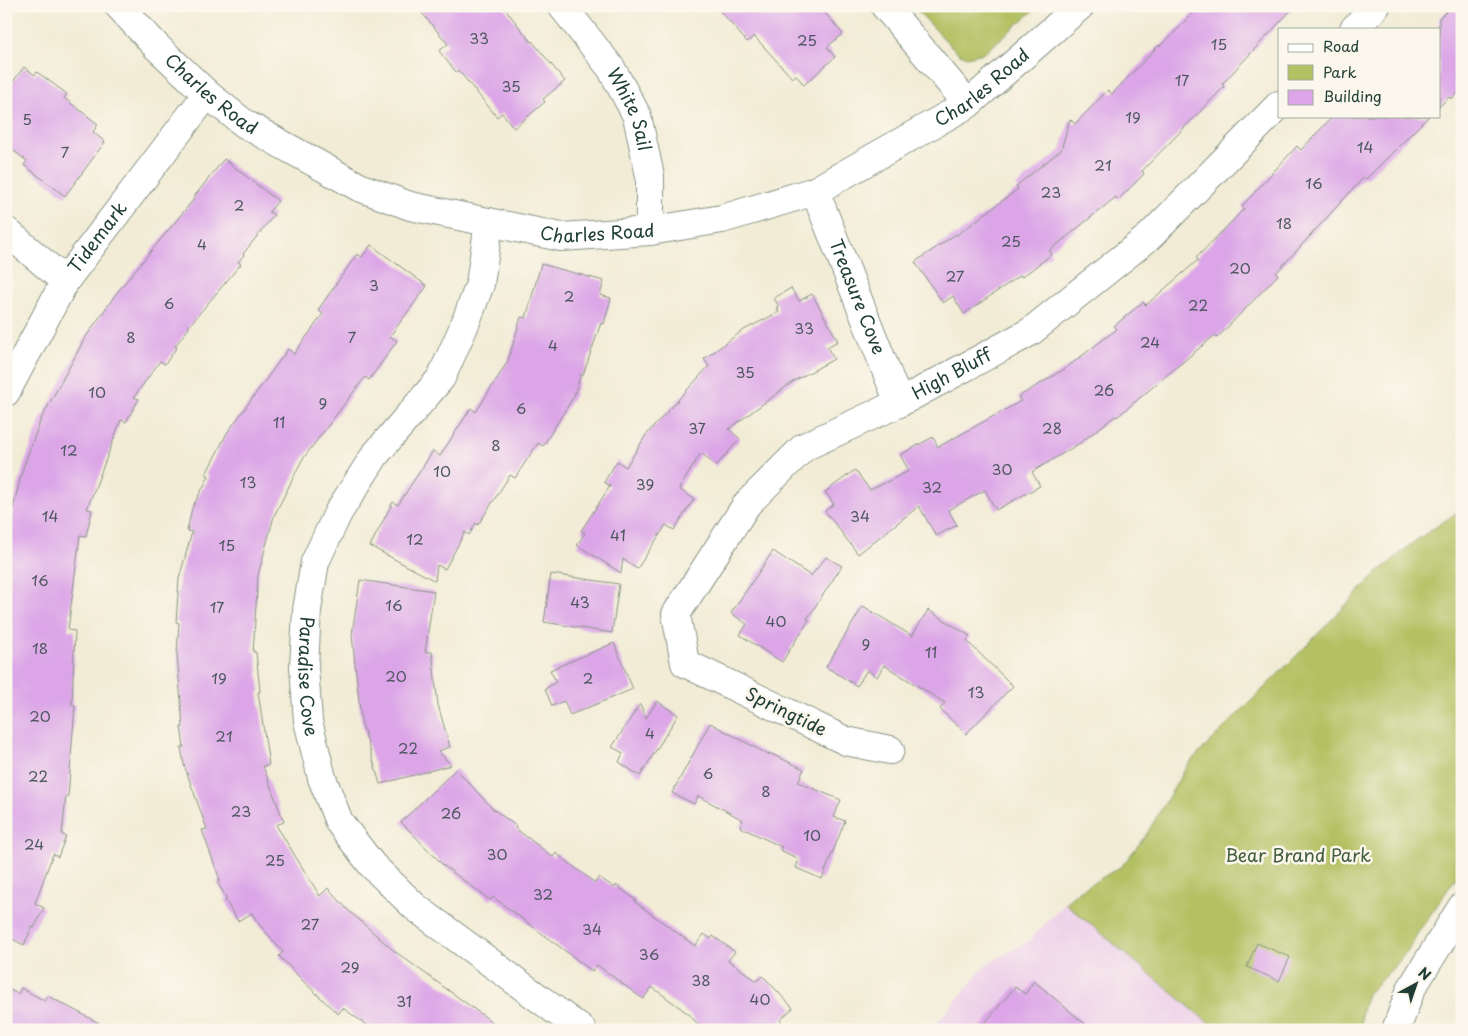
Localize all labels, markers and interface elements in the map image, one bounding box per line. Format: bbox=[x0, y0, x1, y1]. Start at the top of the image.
house number: 33 bbox=[469, 26, 489, 49]
house number: 25 bbox=[797, 28, 817, 51]
legend bbox=[1278, 28, 1440, 118]
house number: 15 bbox=[1211, 32, 1227, 55]
text: Road bbox=[1323, 34, 1359, 57]
street label: Charles Road bbox=[929, 41, 1035, 132]
street label: Charles Road bbox=[160, 46, 263, 141]
text: Park bbox=[1323, 60, 1357, 83]
street label: White Sail bbox=[601, 62, 659, 153]
house number: 17 bbox=[1175, 68, 1189, 91]
house number: 35 bbox=[501, 74, 521, 97]
text: Building bbox=[1323, 84, 1382, 107]
house number: 19 bbox=[1125, 105, 1141, 128]
house number: 5 bbox=[22, 107, 32, 130]
house number: 14 bbox=[1357, 135, 1373, 158]
house number: 7 bbox=[61, 140, 70, 163]
house number: 21 bbox=[1094, 153, 1112, 176]
house number: 16 bbox=[1305, 171, 1323, 194]
house number: 23 bbox=[1041, 180, 1061, 203]
house number: 2 bbox=[234, 193, 244, 216]
street label: Tidemark bbox=[61, 195, 133, 278]
house number: 18 bbox=[1276, 211, 1292, 234]
street label: Charles Road bbox=[538, 216, 655, 249]
house number: 25 bbox=[1001, 229, 1021, 252]
house number: 4 bbox=[197, 232, 207, 255]
street label: Treasure Cove bbox=[823, 235, 893, 358]
house number: 20 bbox=[1229, 256, 1251, 279]
house number: 27 bbox=[946, 264, 965, 287]
house number: 3 bbox=[369, 273, 379, 296]
house number: 2 bbox=[564, 284, 574, 307]
house number: 6 bbox=[164, 291, 174, 314]
house number: 22 bbox=[1188, 293, 1208, 316]
house number: 33 bbox=[794, 316, 814, 339]
house number: 8 bbox=[126, 325, 136, 348]
house number: 7 bbox=[348, 325, 357, 348]
house number: 24 bbox=[1140, 330, 1160, 353]
house number: 4 bbox=[548, 333, 558, 356]
street label: High Bluff bbox=[906, 340, 998, 406]
house number: 35 bbox=[735, 360, 755, 383]
house number: 26 bbox=[1094, 378, 1114, 401]
house number: 10 bbox=[88, 380, 106, 403]
house number: 9 bbox=[319, 391, 327, 414]
house number: 6 bbox=[516, 396, 526, 419]
house number: 11 bbox=[273, 410, 285, 433]
house number: 37 bbox=[688, 416, 706, 439]
house number: 28 bbox=[1042, 416, 1062, 439]
house number: 8 bbox=[491, 433, 501, 456]
house number: 12 bbox=[60, 438, 78, 461]
house number: 30 bbox=[992, 457, 1012, 480]
house number: 10 bbox=[433, 459, 451, 482]
house number: 13 bbox=[240, 470, 256, 493]
house number: 39 bbox=[636, 472, 654, 495]
house number: 32 bbox=[922, 475, 942, 498]
house number: 14 bbox=[42, 504, 58, 527]
house number: 34 bbox=[850, 504, 870, 527]
house number: 41 bbox=[610, 523, 626, 546]
house number: 12 bbox=[406, 527, 424, 550]
house number: 15 bbox=[219, 533, 235, 556]
house number: 16 bbox=[31, 568, 49, 591]
house number: 43 bbox=[570, 590, 590, 613]
house number: 16 bbox=[385, 593, 403, 616]
house number: 17 bbox=[210, 595, 224, 618]
house number: 40 bbox=[766, 609, 786, 632]
street label: Paradise Cove bbox=[292, 616, 326, 739]
house number: 9 bbox=[862, 632, 870, 655]
house number: 18 bbox=[32, 636, 48, 659]
house number: 11 bbox=[925, 640, 937, 663]
house number: 20 bbox=[385, 664, 407, 687]
house number: 19 bbox=[211, 666, 227, 689]
house number: 2 bbox=[583, 666, 593, 689]
street label: Springtide bbox=[741, 679, 832, 742]
house number: 13 bbox=[968, 680, 984, 703]
house number: 20 bbox=[29, 704, 51, 727]
house number: 4 bbox=[645, 721, 655, 744]
house number: 21 bbox=[215, 724, 233, 747]
house number: 22 bbox=[398, 736, 418, 759]
house number: 6 bbox=[703, 761, 713, 784]
house number: 22 bbox=[28, 764, 48, 787]
house number: 8 bbox=[761, 779, 771, 802]
house number: 23 bbox=[231, 799, 251, 822]
house number: 26 bbox=[441, 801, 461, 824]
house number: 10 bbox=[803, 823, 821, 846]
house number: 24 bbox=[24, 832, 44, 855]
park label: Bear Brand Park bbox=[1225, 841, 1371, 868]
house number: 30 bbox=[487, 842, 507, 865]
house number: 25 bbox=[265, 848, 285, 871]
house number: 32 bbox=[533, 882, 553, 905]
house number: 27 bbox=[301, 912, 320, 935]
house number: 34 bbox=[582, 917, 602, 940]
house number: 36 bbox=[639, 942, 659, 965]
house number: 29 bbox=[340, 955, 360, 978]
north arrow bbox=[1390, 958, 1440, 1008]
text: N bbox=[1414, 962, 1436, 985]
house number: 38 bbox=[691, 968, 711, 991]
house number: 40 bbox=[750, 987, 770, 1010]
house number: 31 bbox=[396, 989, 412, 1012]

